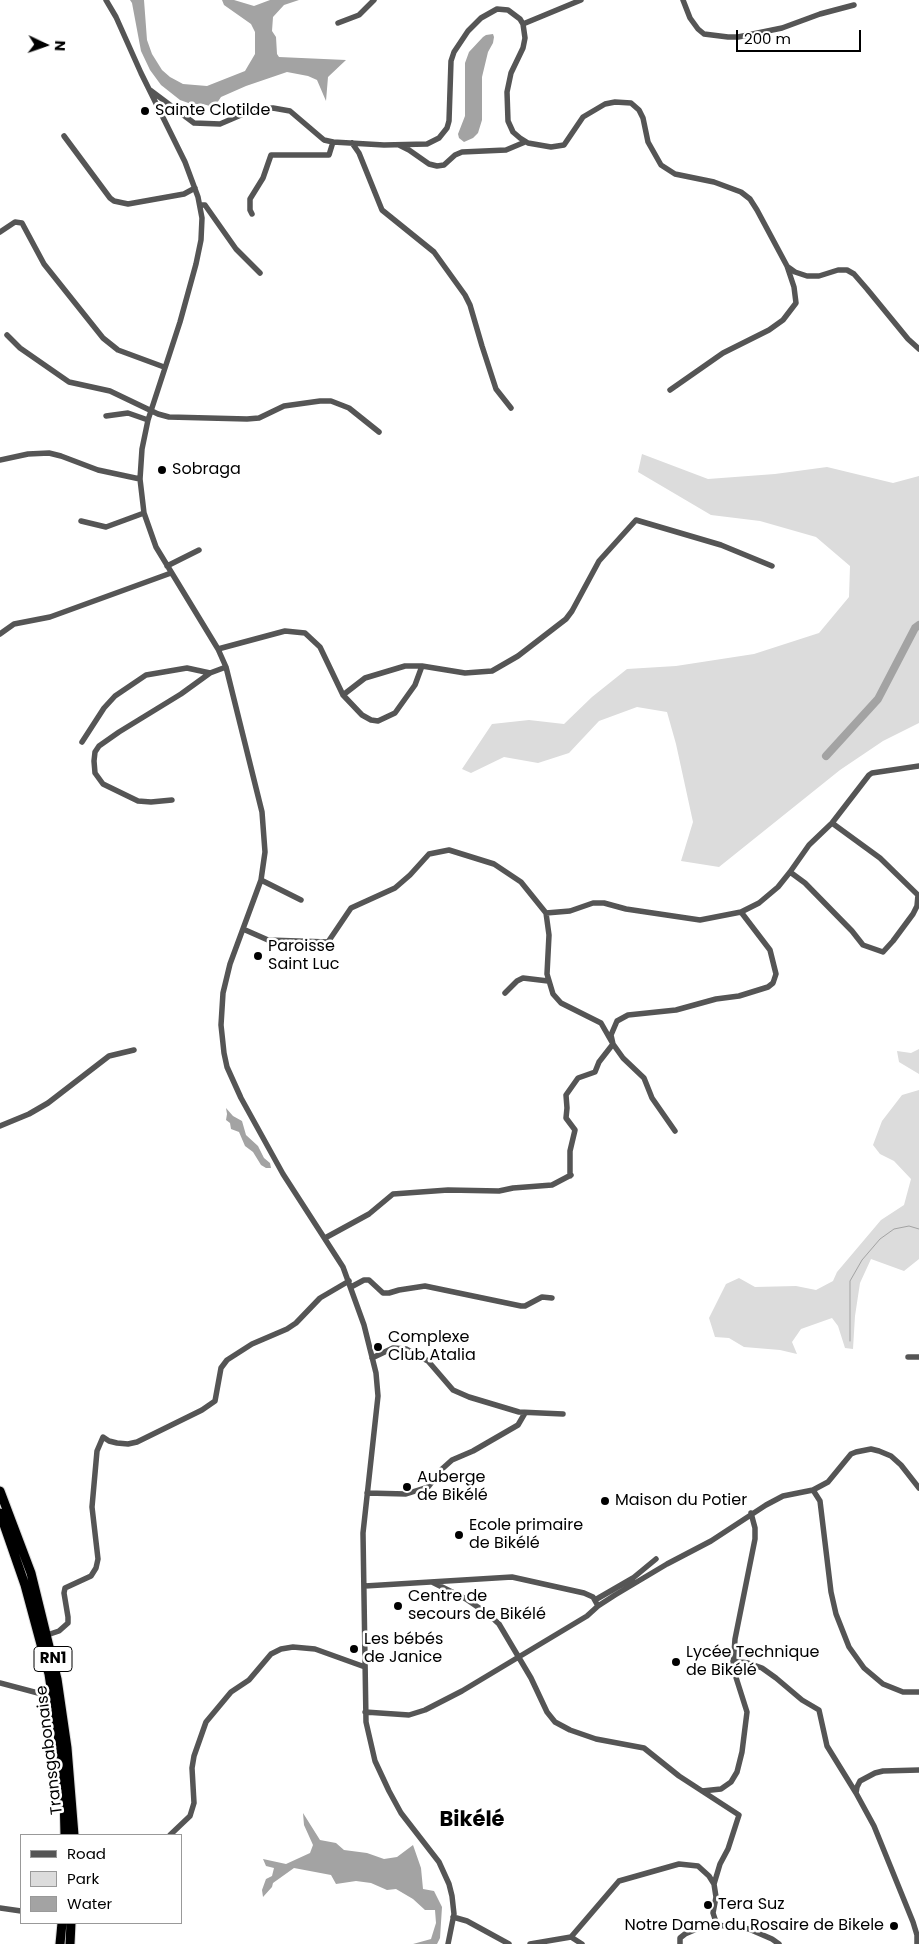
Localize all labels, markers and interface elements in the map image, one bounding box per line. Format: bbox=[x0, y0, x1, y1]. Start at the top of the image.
north arrow bbox=[20, 20, 70, 70]
scale bar bbox=[739, 20, 864, 52]
text: 200 m bbox=[744, 28, 791, 49]
text: N bbox=[50, 40, 70, 52]
place label: Sainte Clotilde bbox=[155, 101, 270, 121]
marker: Sainte Clotilde bbox=[139, 105, 151, 117]
place label: Sobraga bbox=[172, 460, 241, 480]
marker: Sobraga bbox=[156, 464, 168, 476]
place label: Paroisse Saint Luc bbox=[268, 937, 339, 975]
marker: Paroisse Saint Luc bbox=[252, 950, 264, 962]
place label: Complexe Club Atalia bbox=[388, 1328, 476, 1366]
marker: Complexe Club Atalia bbox=[372, 1341, 384, 1353]
place label: Auberge de Bikélé bbox=[417, 1468, 488, 1506]
marker: Auberge de Bikélé bbox=[401, 1481, 413, 1493]
place label: Maison du Potier bbox=[615, 1491, 747, 1511]
marker: Maison du Potier bbox=[599, 1495, 611, 1507]
place label: Ecole primaire de Bikélé bbox=[469, 1516, 583, 1554]
marker: Ecole primaire de Bikélé bbox=[453, 1529, 465, 1541]
place label: Centre de secours de Bikélé bbox=[408, 1587, 546, 1625]
marker: Centre de secours de Bikélé bbox=[392, 1600, 404, 1612]
place label: Les bébés de Janice bbox=[364, 1630, 443, 1668]
marker: Les bébés de Janice bbox=[348, 1643, 360, 1655]
place label: Lycée Technique de Bikélé bbox=[686, 1643, 819, 1681]
road number: RN1 bbox=[34, 1646, 72, 1672]
marker: Lycée Technique de Bikélé bbox=[670, 1656, 682, 1668]
street label: Transgabonaise bbox=[33, 1684, 67, 1816]
district label: Bikélé bbox=[439, 1808, 505, 1834]
legend bbox=[20, 1834, 182, 1924]
text: Road bbox=[67, 1843, 106, 1864]
text: Park bbox=[67, 1868, 99, 1889]
text: Water bbox=[67, 1893, 112, 1914]
place label: Tera Suz bbox=[718, 1895, 785, 1915]
marker: Tera Suz bbox=[702, 1899, 714, 1911]
place label: Notre Dame du Rosaire de Bikele bbox=[624, 1916, 884, 1936]
marker: Notre Dame du Rosaire de Bikele bbox=[888, 1920, 900, 1932]

